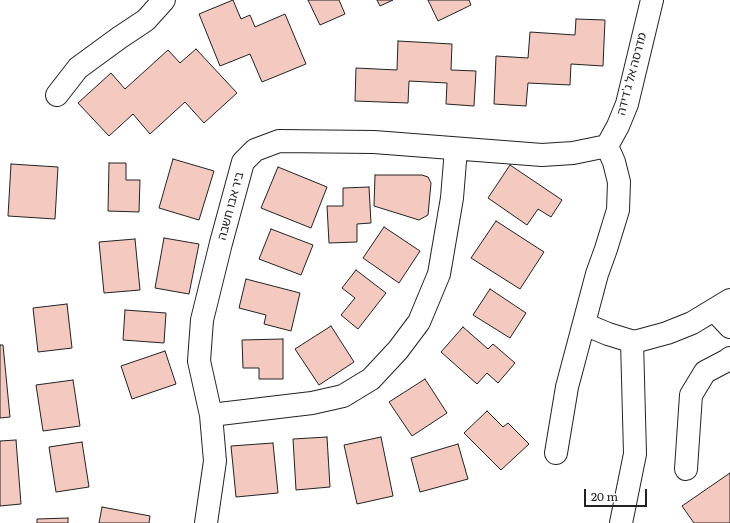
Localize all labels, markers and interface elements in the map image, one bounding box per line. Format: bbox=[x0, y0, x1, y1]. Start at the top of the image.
street label: מדרסה אל ג'דידה bbox=[614, 31, 650, 117]
street label: ביר אבו חשבה bbox=[215, 170, 247, 242]
scale bar bbox=[586, 481, 649, 507]
text: 20 m bbox=[591, 487, 618, 505]

